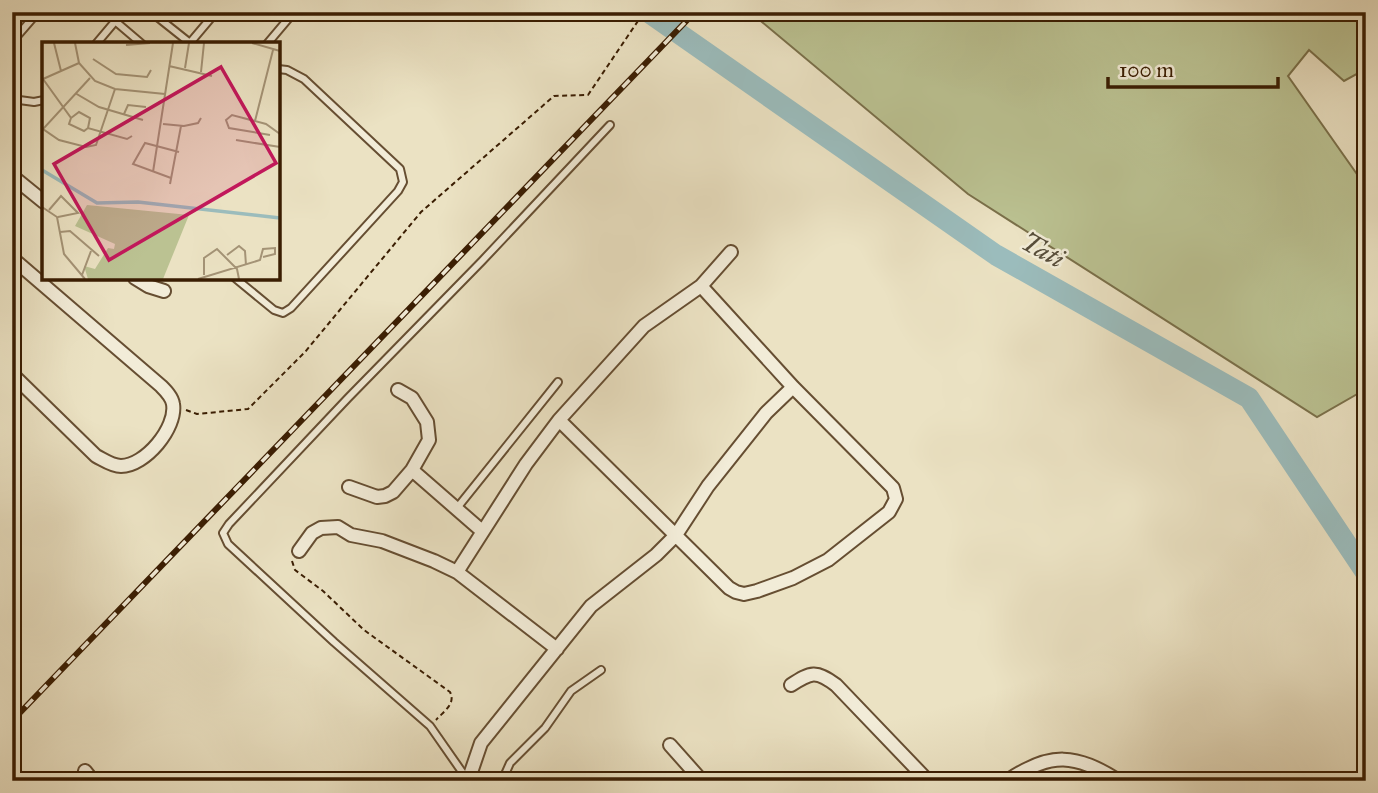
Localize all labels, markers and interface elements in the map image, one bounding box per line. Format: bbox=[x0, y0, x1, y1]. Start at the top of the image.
inset map bbox=[42, 42, 280, 280]
scale bar bbox=[1108, 46, 1278, 90]
text: 100 m bbox=[1119, 57, 1174, 83]
water label: Tati bbox=[1016, 225, 1071, 275]

